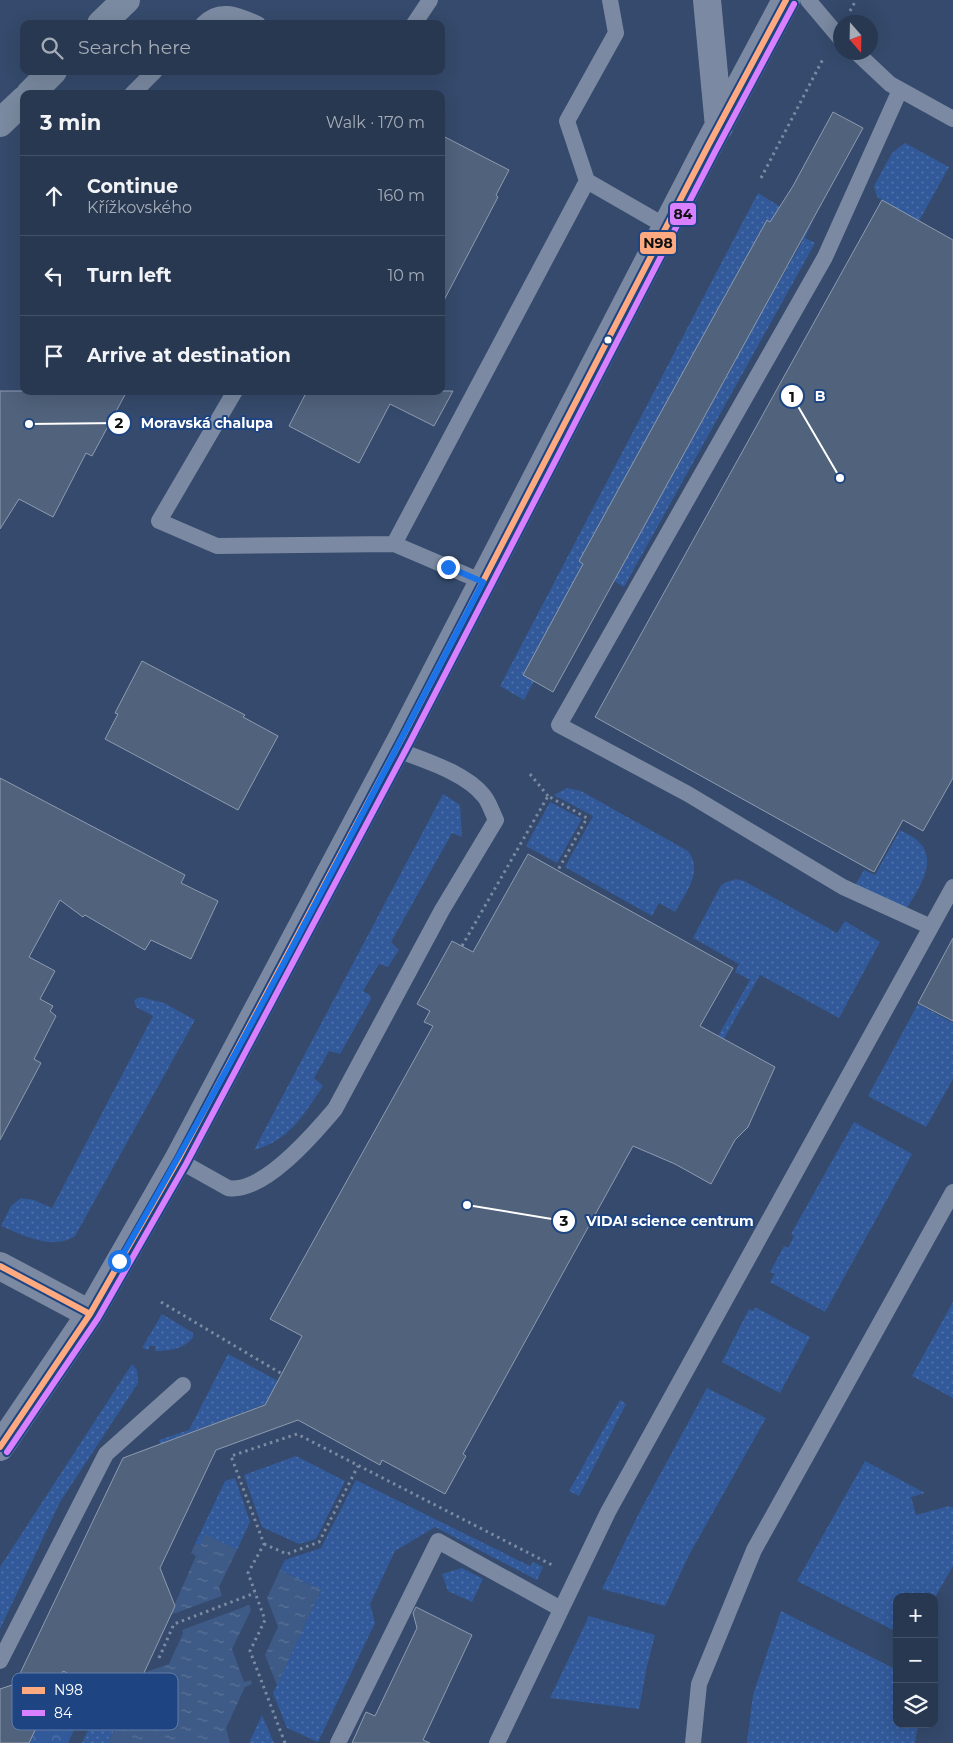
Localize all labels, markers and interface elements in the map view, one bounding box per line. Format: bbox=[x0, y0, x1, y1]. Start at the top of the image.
north arrow bbox=[833, 15, 878, 60]
search box bbox=[20, 20, 445, 75]
icon: search bbox=[38, 34, 66, 62]
text: Search here bbox=[78, 36, 191, 59]
text: 3 min bbox=[40, 110, 101, 135]
text: Walk · 170 m bbox=[326, 113, 425, 132]
text: Continue bbox=[87, 175, 178, 198]
icon: ahead bbox=[40, 182, 68, 210]
text: 160 m bbox=[378, 186, 425, 205]
text: Křížkovského bbox=[87, 198, 192, 217]
line badge: 84 bbox=[669, 202, 697, 226]
text: 84 bbox=[674, 205, 693, 223]
line badge: N98 bbox=[639, 231, 677, 255]
text: N98 bbox=[643, 234, 673, 252]
icon: left bbox=[40, 262, 68, 290]
text: Turn left bbox=[87, 264, 172, 287]
text: 10 m bbox=[387, 266, 425, 285]
unlabelled marker bbox=[603, 335, 613, 345]
icon: arrive bbox=[40, 342, 68, 370]
text: Arrive at destination bbox=[87, 344, 291, 367]
callout: B bbox=[780, 382, 836, 411]
text: 1 bbox=[789, 387, 795, 406]
text: B bbox=[815, 387, 826, 405]
callout: Moravská chalupa bbox=[106, 408, 284, 437]
text: 2 bbox=[115, 413, 124, 432]
text: Moravská chalupa bbox=[141, 414, 273, 432]
route end bbox=[437, 556, 460, 579]
callout: VIDA! science centrum bbox=[551, 1206, 764, 1235]
text: 3 bbox=[559, 1211, 569, 1230]
text: VIDA! science centrum bbox=[585, 1212, 754, 1230]
route start bbox=[108, 1250, 131, 1273]
map controls bbox=[893, 1593, 938, 1728]
button: + bbox=[893, 1593, 938, 1638]
button: − bbox=[893, 1638, 938, 1683]
legend bbox=[12, 1673, 178, 1730]
text: N98 bbox=[54, 1681, 83, 1699]
button: layers bbox=[893, 1683, 938, 1728]
text: 84 bbox=[54, 1704, 73, 1722]

